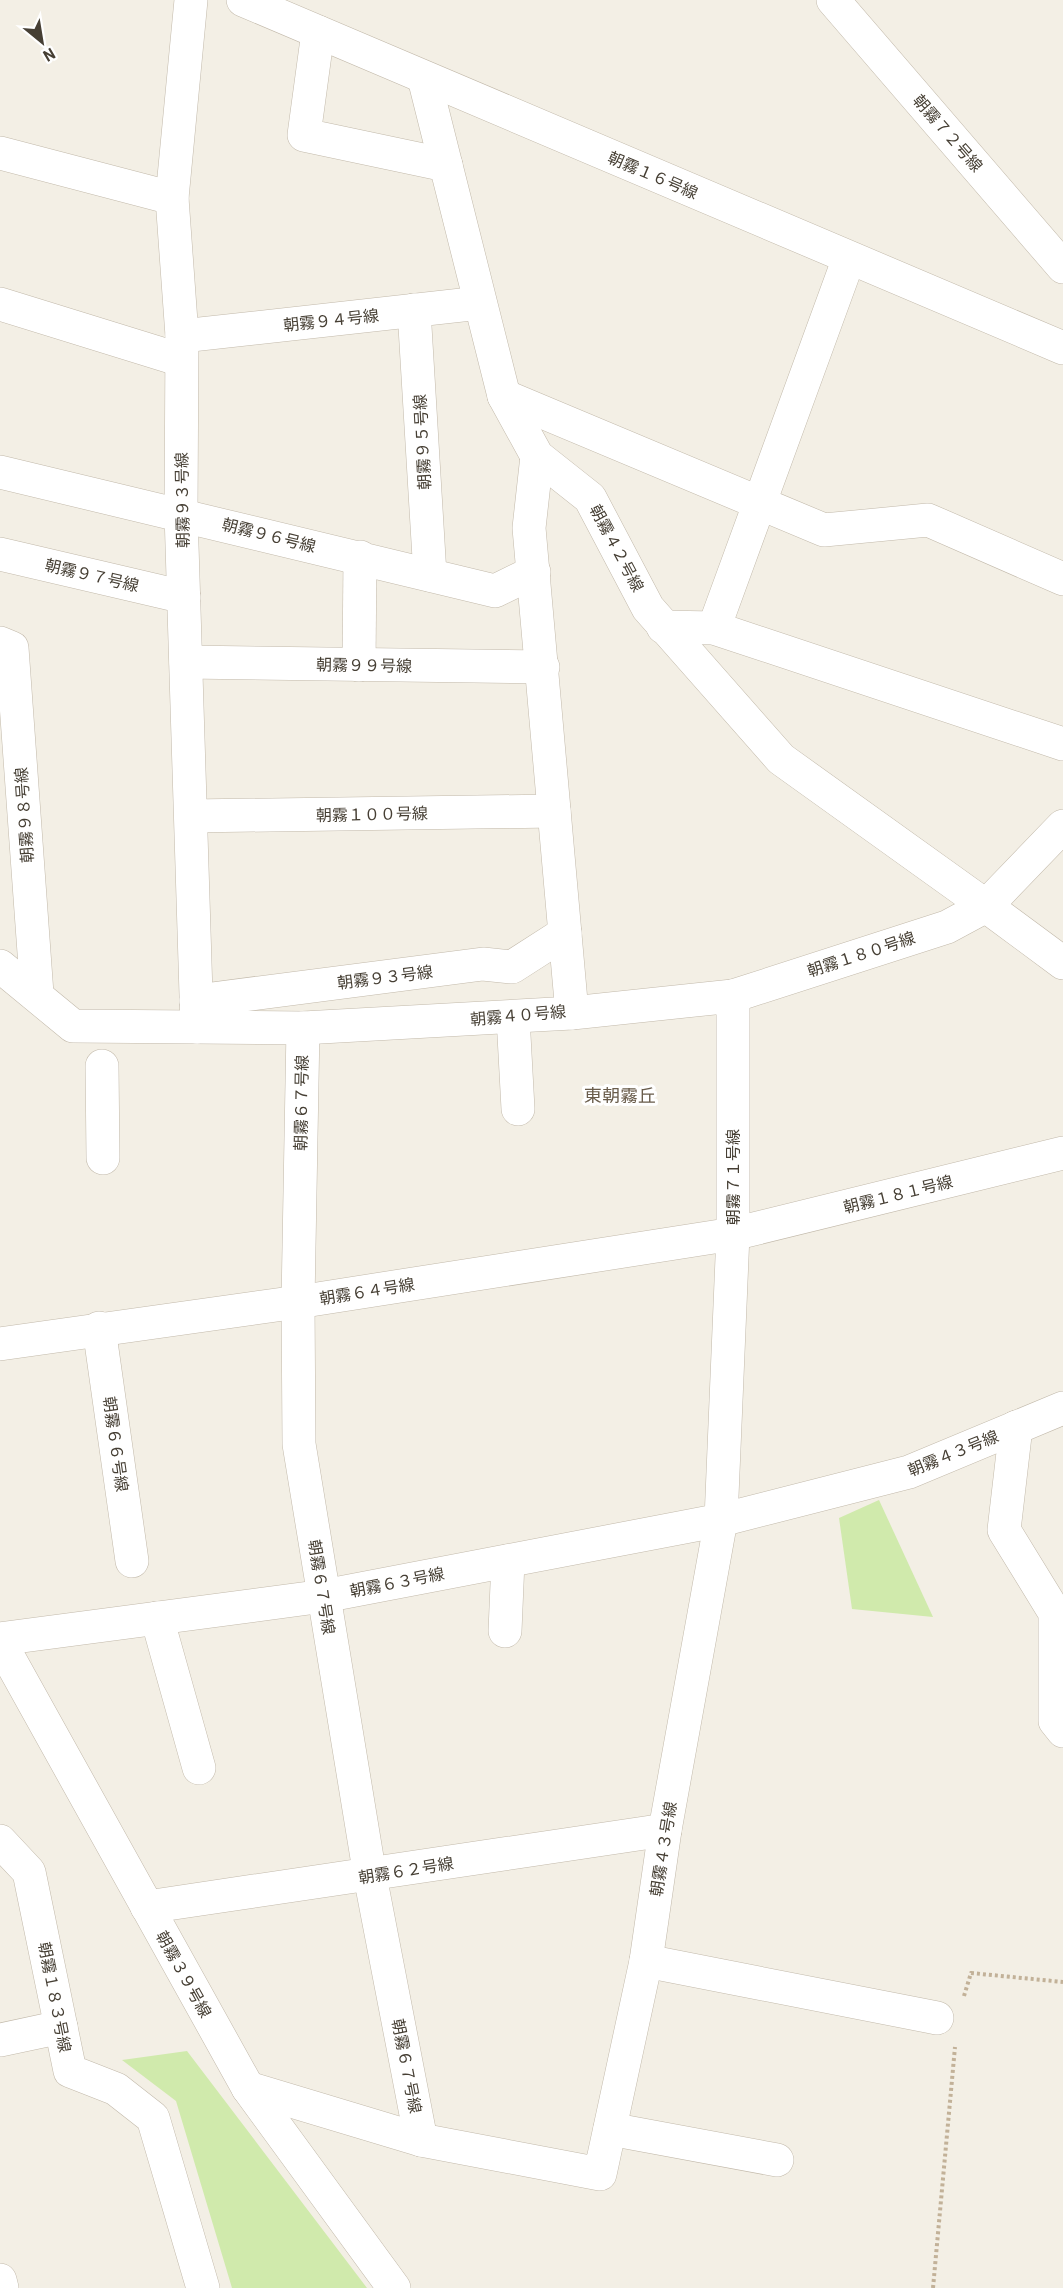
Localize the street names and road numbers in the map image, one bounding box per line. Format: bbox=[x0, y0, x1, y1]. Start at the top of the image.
street label: 朝霧７２号線 bbox=[910, 90, 987, 175]
street label: 朝霧１６号線 bbox=[605, 147, 701, 202]
street label: 朝霧９４号線 bbox=[282, 305, 380, 334]
street label: 朝霧９５号線 bbox=[410, 394, 434, 490]
street label: 朝霧９３号線 bbox=[171, 452, 192, 548]
street label: 朝霧４２号線 bbox=[587, 501, 648, 595]
street label: 朝霧９６号線 bbox=[220, 514, 318, 555]
street label: 朝霧９７号線 bbox=[43, 554, 141, 595]
street label: 朝霧９９号線 bbox=[316, 654, 412, 675]
street label: 朝霧９８号線 bbox=[11, 766, 36, 864]
street label: 朝霧１００号線 bbox=[316, 803, 428, 824]
street label: 朝霧１８０号線 bbox=[805, 927, 917, 980]
street label: 朝霧９３号線 bbox=[336, 961, 434, 992]
street label: 朝霧４０号線 bbox=[469, 1001, 567, 1028]
street label: 朝霧６７号線 bbox=[290, 1055, 311, 1151]
street label: 朝霧７１号線 bbox=[723, 1129, 742, 1225]
street label: 朝霧１８１号線 bbox=[841, 1171, 955, 1216]
street label: 朝霧６４号線 bbox=[318, 1274, 416, 1307]
street label: 朝霧６６号線 bbox=[100, 1395, 133, 1493]
street label: 朝霧４３号線 bbox=[905, 1426, 1001, 1479]
street label: 朝霧６７号線 bbox=[306, 1538, 339, 1636]
street label: 朝霧６３号線 bbox=[348, 1563, 446, 1600]
street label: 朝霧４３号線 bbox=[646, 1800, 679, 1898]
street label: 朝霧６２号線 bbox=[357, 1853, 455, 1886]
street label: 朝霧３９号線 bbox=[153, 1927, 216, 2020]
street label: 朝霧１８３号線 bbox=[35, 1940, 76, 2054]
street label: 朝霧６７号線 bbox=[389, 2017, 426, 2115]

